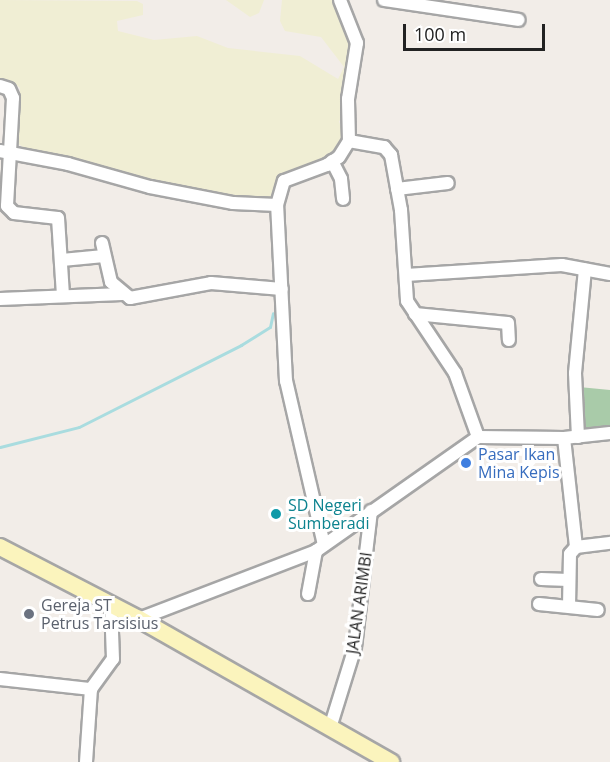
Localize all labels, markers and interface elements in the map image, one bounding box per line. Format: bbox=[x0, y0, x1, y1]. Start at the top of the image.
scale bar bbox=[406, 12, 548, 50]
text: 100 m bbox=[414, 22, 466, 46]
place label: Pasar Ikan Mina Kepis bbox=[478, 444, 560, 482]
marker: Pasar Ikan Mina Kepis bbox=[459, 456, 473, 470]
place label: SD Negeri Sumberadi bbox=[288, 495, 369, 533]
marker: SD Negeri Sumberadi bbox=[269, 507, 283, 521]
street label: JALAN ARIMBI bbox=[342, 551, 376, 655]
place label: Gereja ST Petrus Tarsisius bbox=[41, 595, 158, 633]
marker: Gereja ST Petrus Tarsisius bbox=[22, 607, 36, 621]

